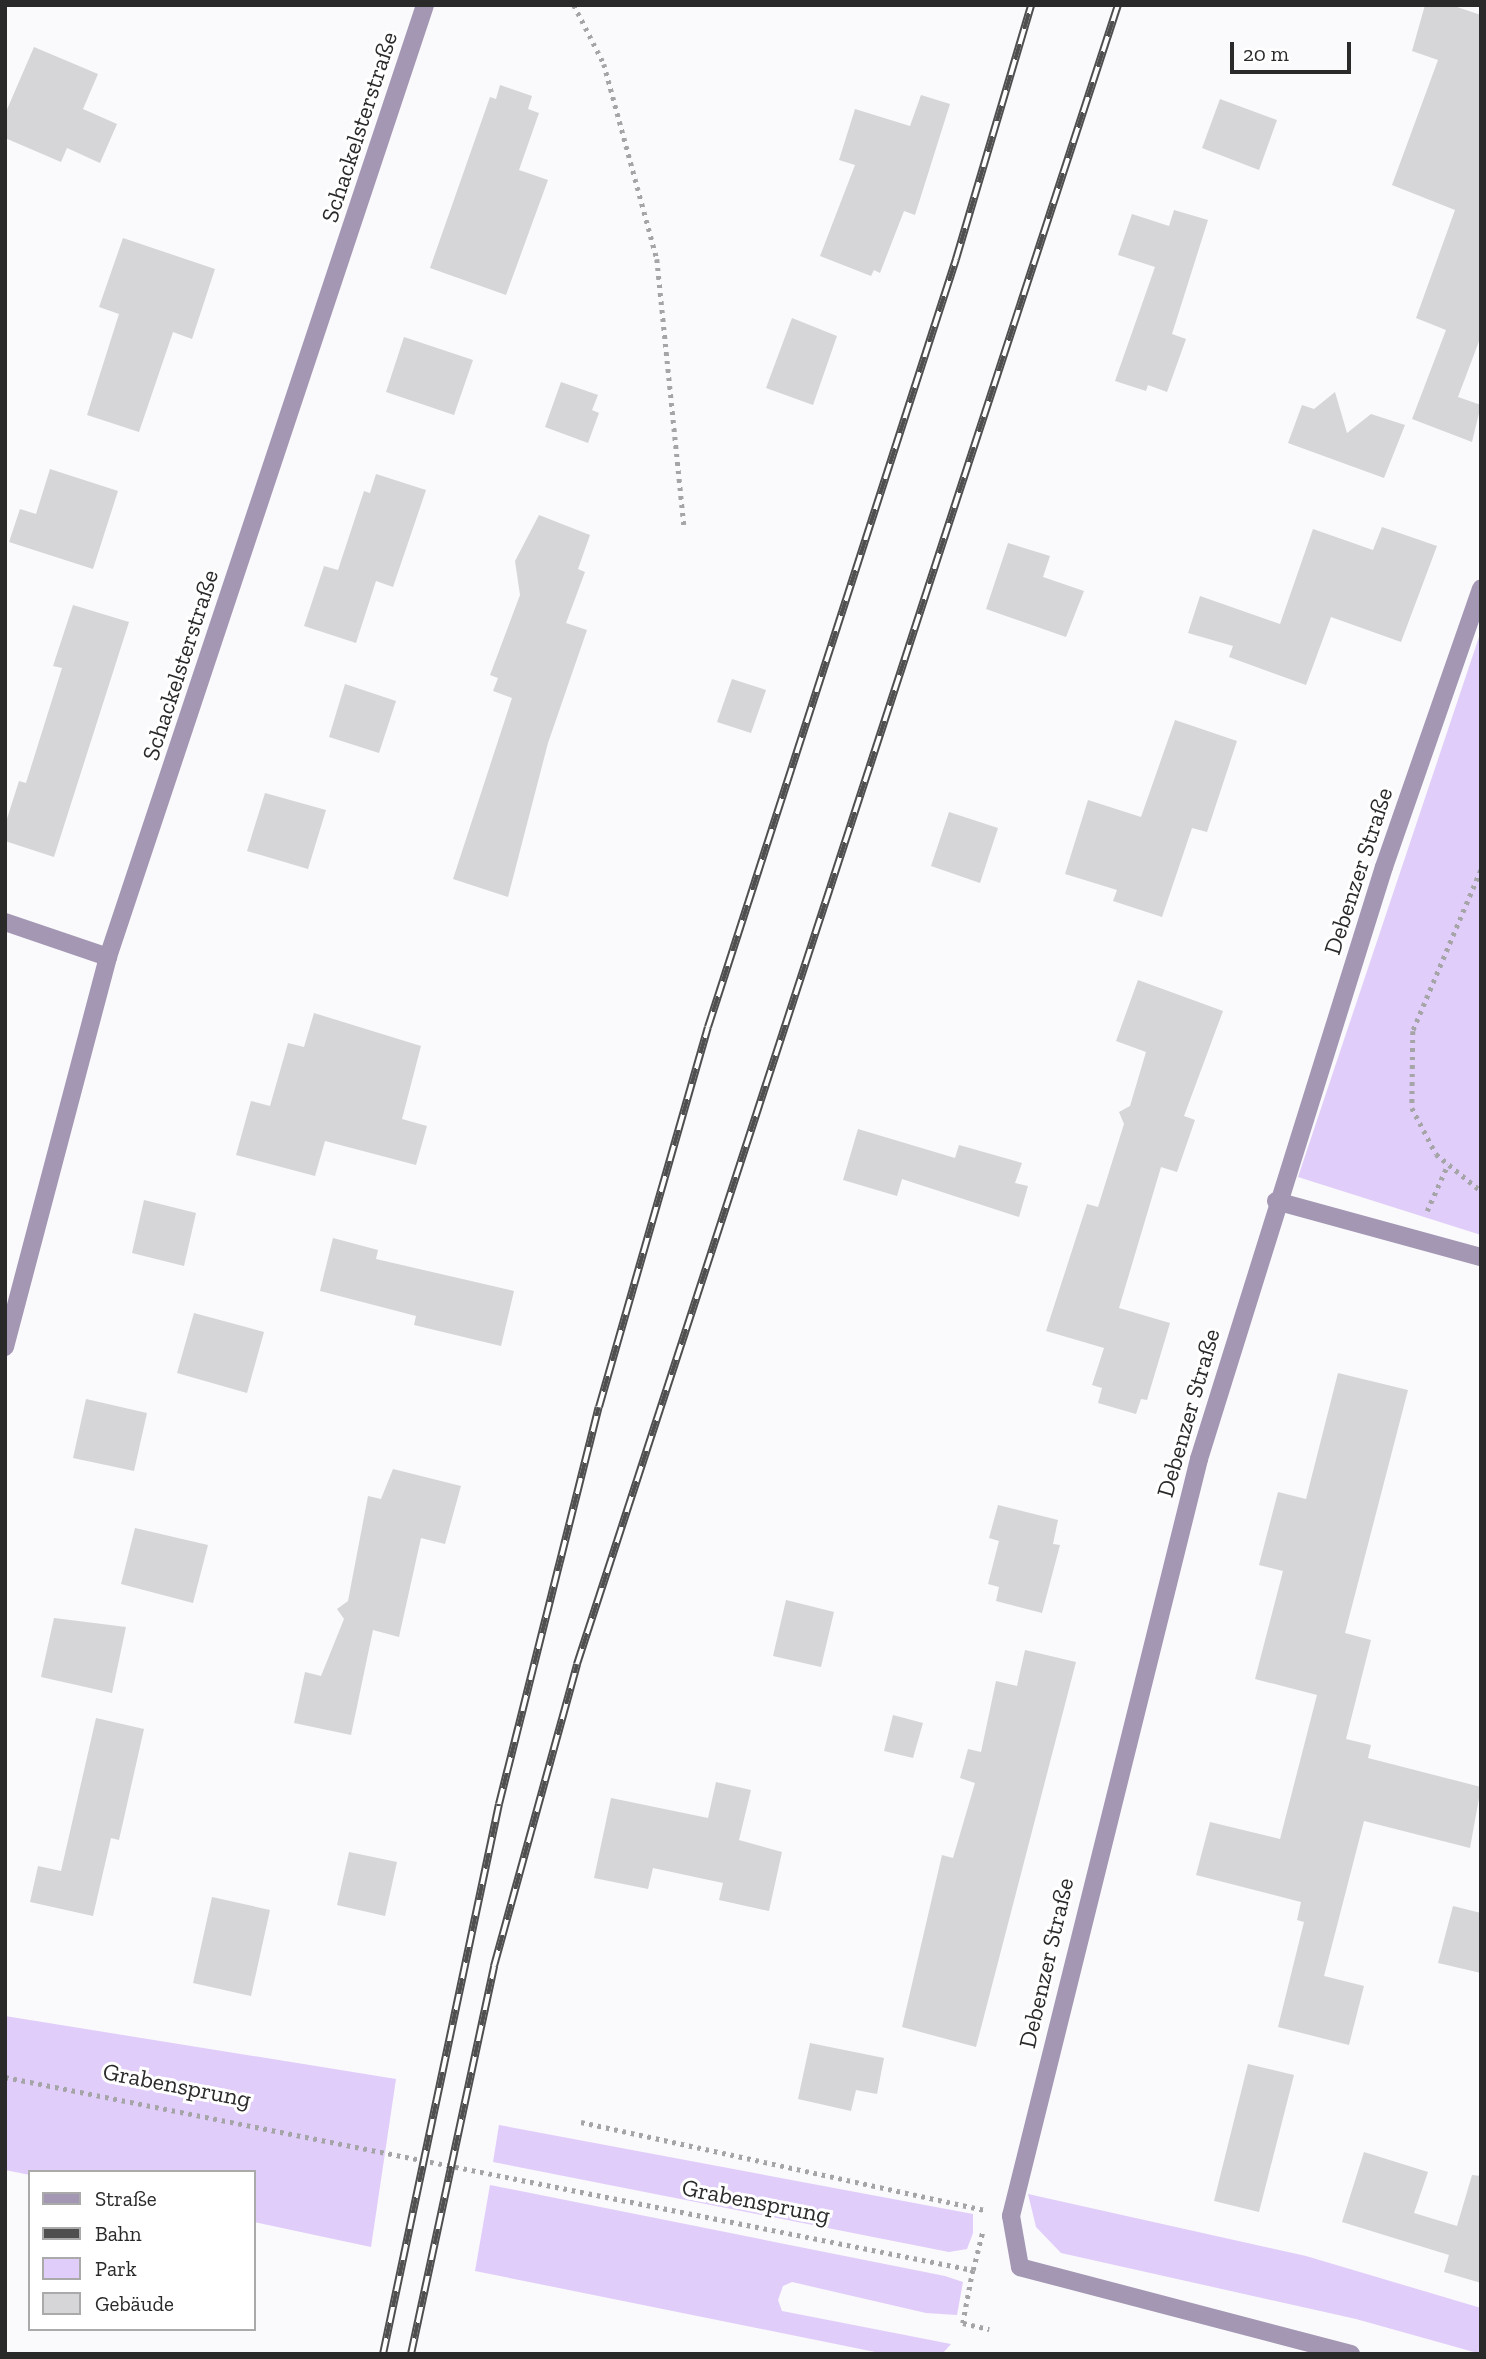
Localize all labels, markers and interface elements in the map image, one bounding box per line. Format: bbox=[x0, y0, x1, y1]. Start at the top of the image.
street label: Schackelsterstraße bbox=[315, 28, 403, 226]
scale bar bbox=[1234, 28, 1355, 72]
text: 20 m bbox=[1243, 41, 1289, 66]
street label: Schackelsterstraße bbox=[136, 566, 224, 764]
street label: Debenzer Straße bbox=[1317, 784, 1399, 958]
street label: Debenzer Straße bbox=[1150, 1325, 1226, 1501]
street label: Debenzer Straße bbox=[1012, 1875, 1080, 2051]
street label: Grabensprung bbox=[101, 2057, 253, 2113]
legend bbox=[28, 2170, 256, 2331]
street label: Grabensprung bbox=[680, 2173, 832, 2229]
text: Straße bbox=[95, 2186, 157, 2211]
text: Bahn bbox=[95, 2221, 142, 2246]
text: Park bbox=[95, 2256, 137, 2281]
text: Gebäude bbox=[95, 2291, 174, 2316]

